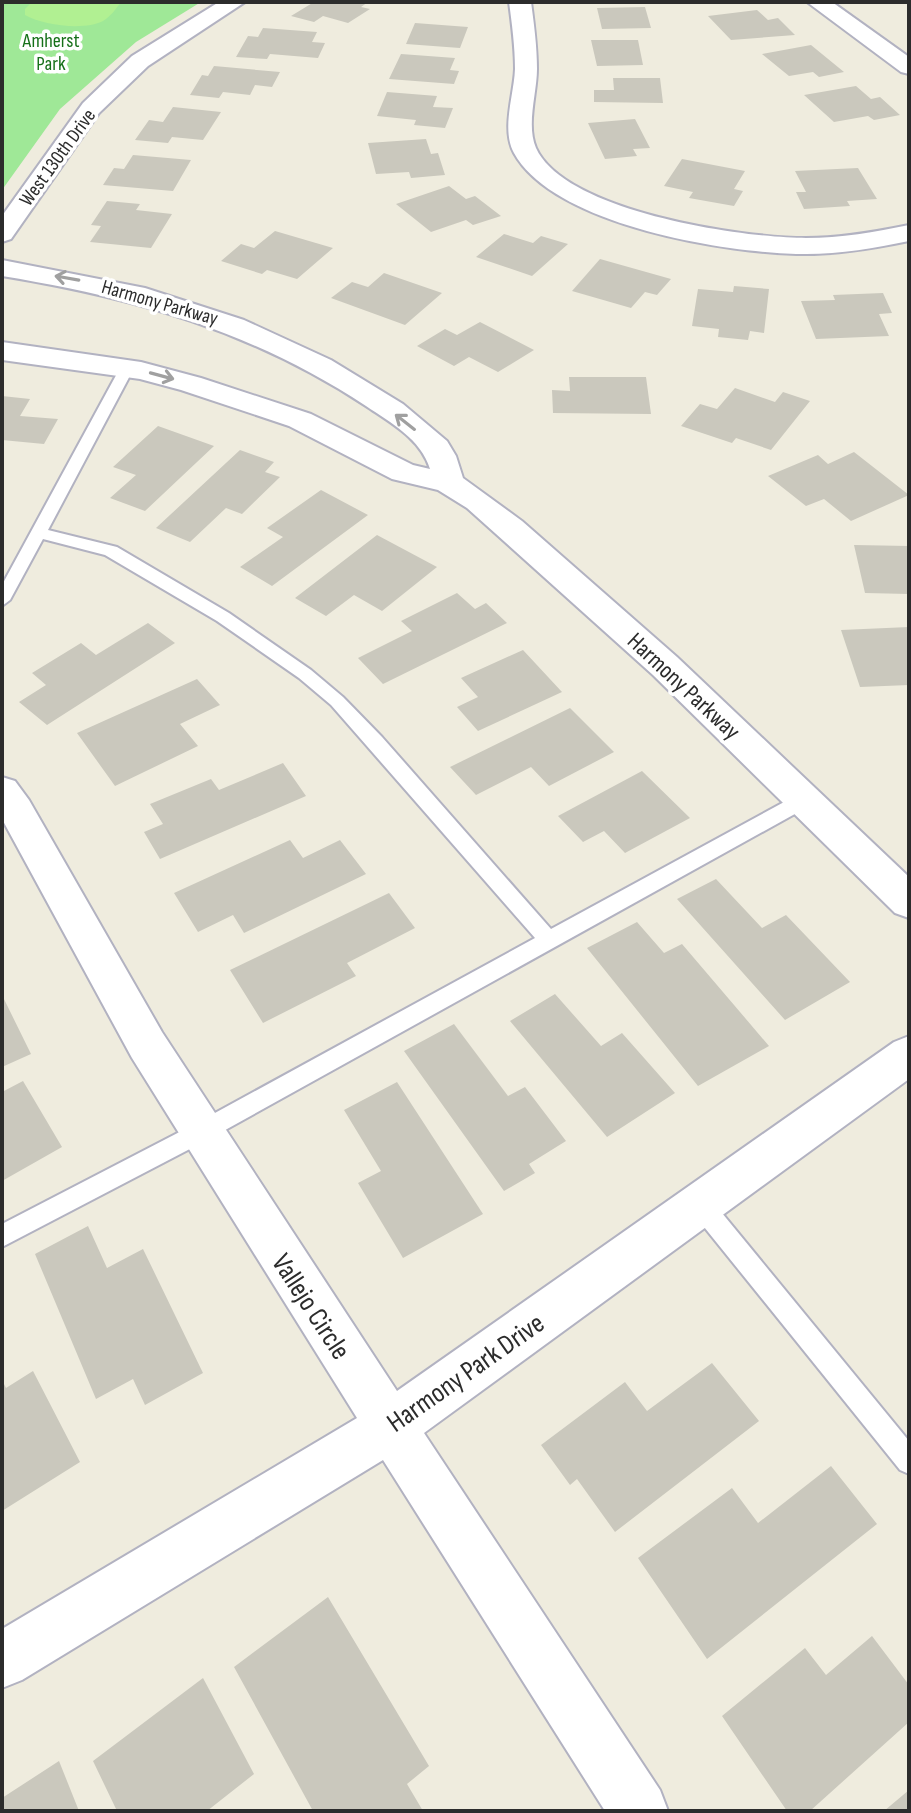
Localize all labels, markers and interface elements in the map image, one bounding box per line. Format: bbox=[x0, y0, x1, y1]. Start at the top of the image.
park label: Amherst Park bbox=[21, 29, 80, 76]
street label: West 130th Drive bbox=[15, 104, 101, 211]
one-way arrow bbox=[54, 269, 80, 284]
street label: Harmony Parkway bbox=[99, 275, 221, 331]
one-way arrow bbox=[148, 370, 174, 385]
one-way arrow bbox=[395, 413, 416, 430]
street label: Harmony Parkway bbox=[621, 627, 746, 746]
street label: Vallejo Circle bbox=[264, 1248, 357, 1366]
street label: Harmony Park Drive bbox=[381, 1307, 551, 1440]

